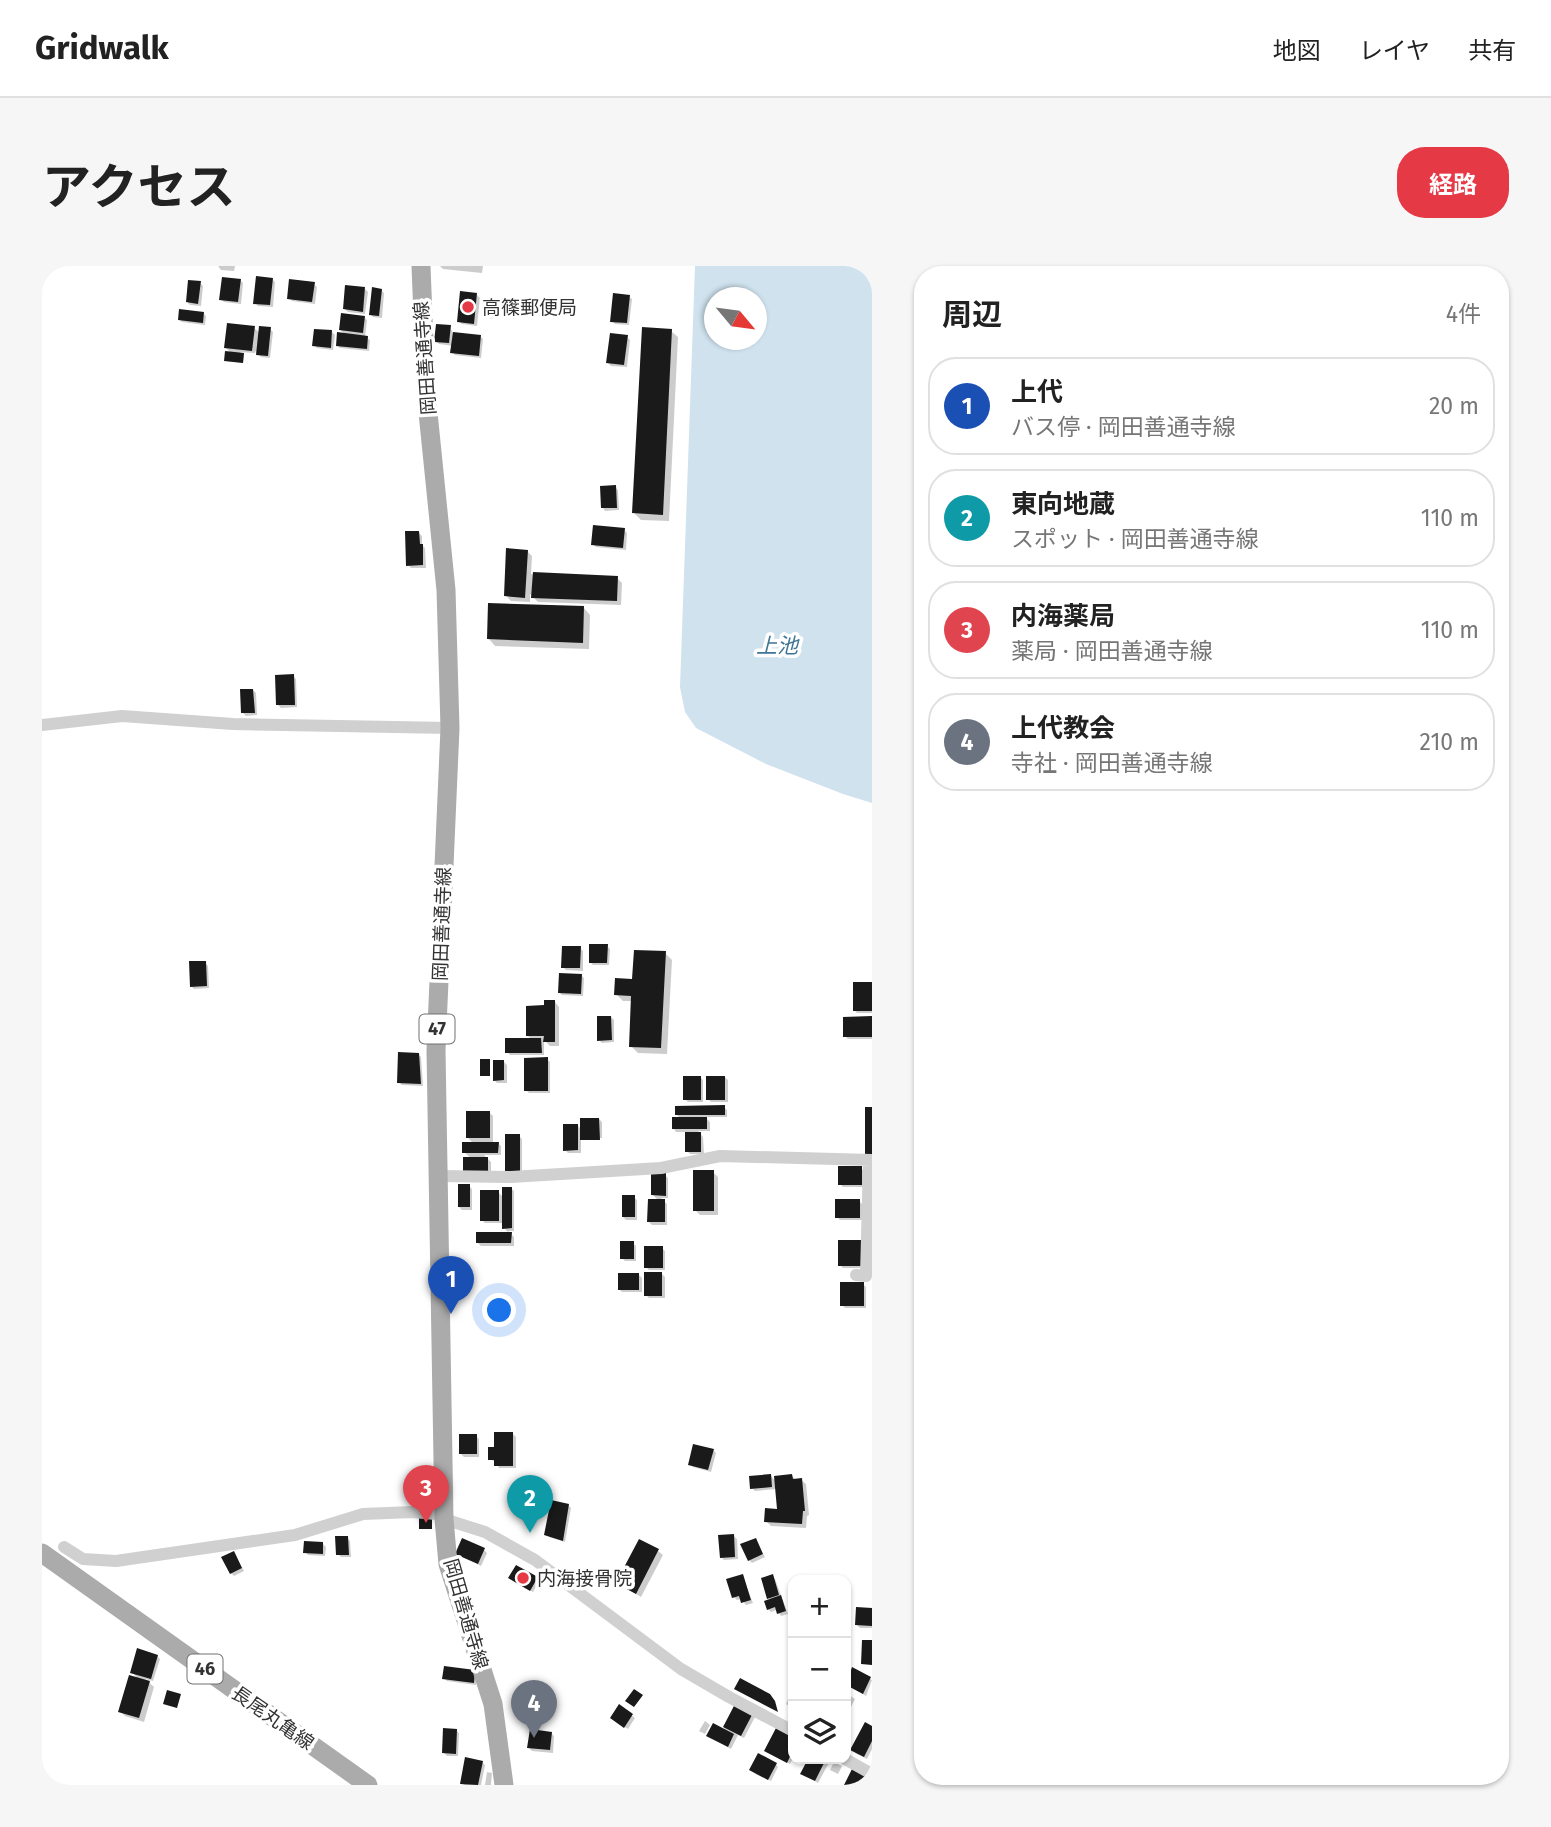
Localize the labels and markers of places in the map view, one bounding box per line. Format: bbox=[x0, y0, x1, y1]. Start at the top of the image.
place label: 高篠郵便局 bbox=[482, 296, 577, 319]
marker: 高篠郵便局 bbox=[460, 299, 476, 315]
pin: 1 bbox=[428, 1256, 474, 1314]
pin: 3 bbox=[403, 1465, 449, 1523]
pin: 2 bbox=[507, 1475, 553, 1533]
place label: 内海接骨院 bbox=[537, 1567, 632, 1590]
marker: 内海接骨院 bbox=[515, 1570, 531, 1586]
pin: 4 bbox=[511, 1680, 557, 1738]

